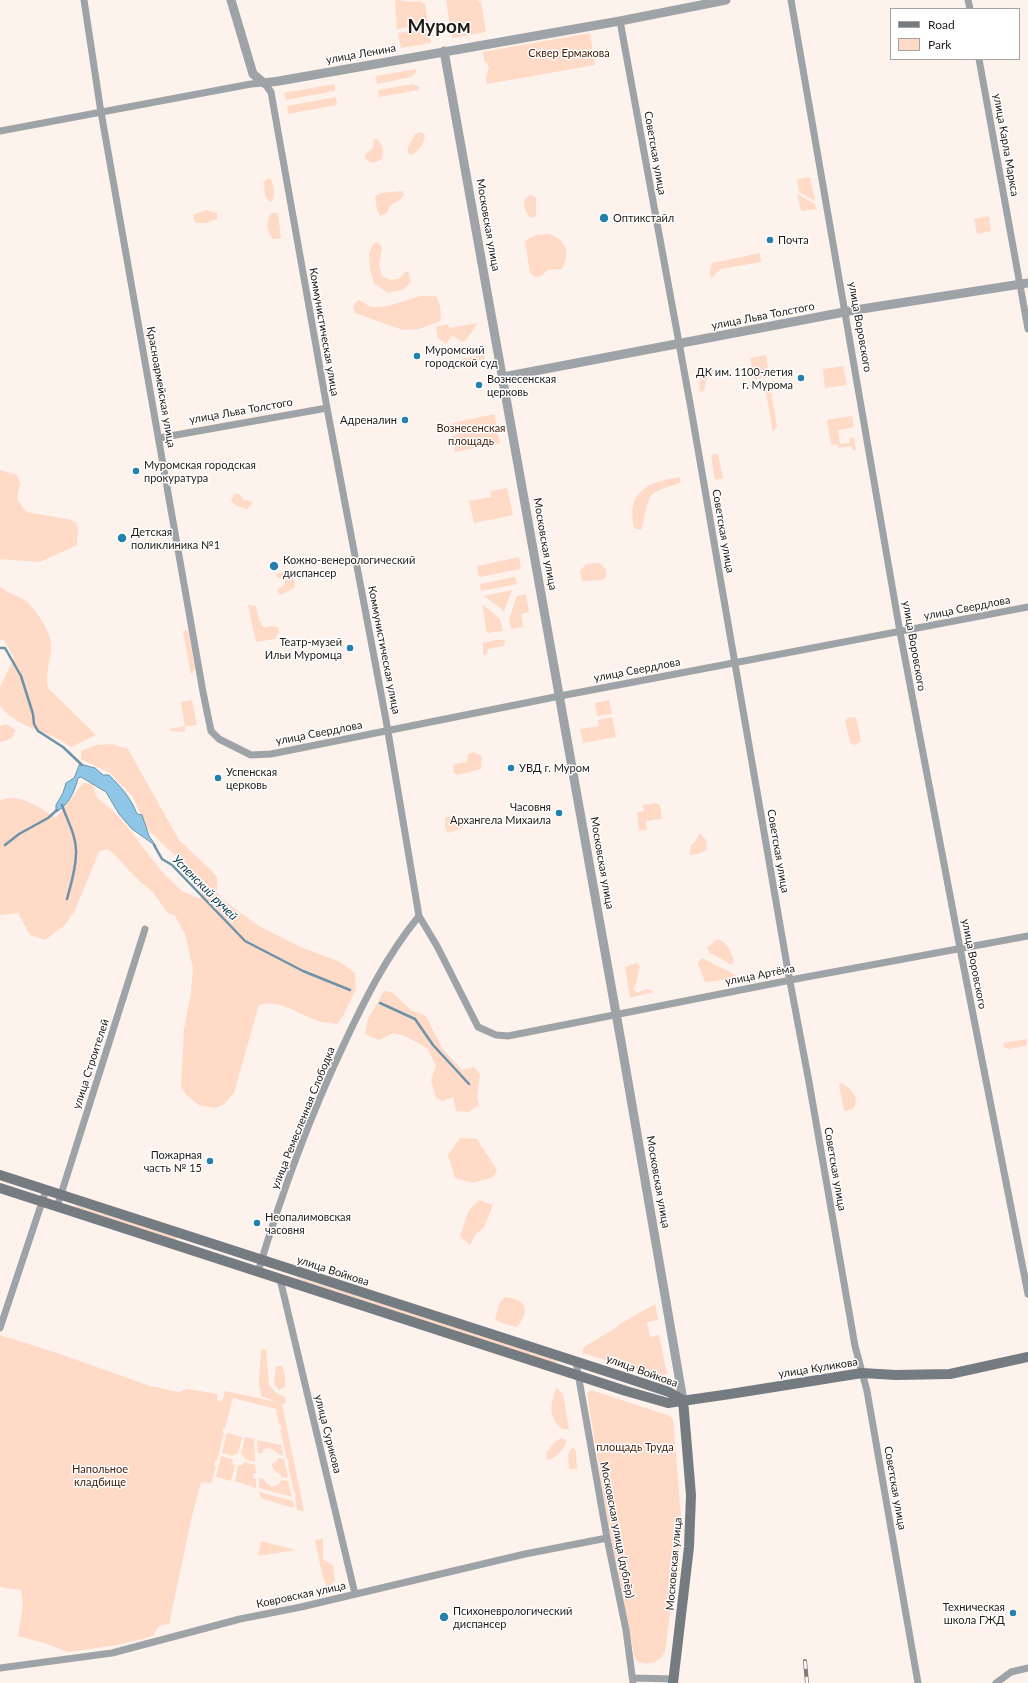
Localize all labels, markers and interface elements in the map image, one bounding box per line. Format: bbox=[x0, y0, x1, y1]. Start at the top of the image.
legend bbox=[890, 8, 1020, 60]
district label: Муром bbox=[407, 16, 471, 38]
text: Road bbox=[928, 17, 955, 32]
text: Park bbox=[928, 37, 951, 52]
street label: улица Ленина bbox=[325, 41, 397, 67]
park label: Сквер Ермакова bbox=[528, 46, 610, 60]
street label: улица Карла Маркса bbox=[990, 93, 1022, 197]
street label: Советская улица bbox=[641, 110, 669, 196]
street label: Московская улица bbox=[473, 178, 503, 272]
place label: Оптикстайл bbox=[613, 211, 674, 225]
marker: Оптикстайл bbox=[598, 212, 610, 224]
place label: Почта bbox=[778, 233, 809, 247]
marker: Почта bbox=[765, 235, 775, 245]
street label: Коммунистическая улица bbox=[306, 267, 342, 397]
street label: улица Воровского bbox=[846, 281, 874, 373]
street label: улица Льва Толстого bbox=[710, 300, 816, 332]
street label: Красноармейская улица bbox=[144, 325, 178, 449]
place label: Муромский городской суд bbox=[425, 343, 498, 369]
marker: Муромский городской суд bbox=[412, 351, 422, 361]
place label: ДК им. 1100-летия г. Мурома bbox=[696, 365, 793, 391]
place label: Вознесенская церковь bbox=[487, 372, 556, 398]
marker: ДК им. 1100-летия г. Мурома bbox=[796, 373, 806, 383]
marker: Вознесенская церковь bbox=[474, 380, 484, 390]
street label: улица Льва Толстого bbox=[188, 395, 294, 427]
place label: Адреналин bbox=[340, 413, 397, 427]
marker: Адреналин bbox=[400, 415, 410, 425]
park label: Вознесенская площадь bbox=[436, 421, 506, 447]
place label: Муромская городская прокуратура bbox=[144, 458, 256, 484]
marker: Муромская городская прокуратура bbox=[131, 466, 141, 476]
street label: Советская улица bbox=[709, 488, 737, 574]
street label: Московская улица bbox=[530, 497, 560, 591]
place label: Детская поликлиника №1 bbox=[131, 525, 220, 551]
marker: Детская поликлиника №1 bbox=[116, 532, 128, 544]
place label: Кожно-венерологический диспансер bbox=[283, 553, 415, 579]
marker: Кожно-венерологический диспансер bbox=[268, 560, 280, 572]
street label: Коммунистическая улица bbox=[365, 585, 403, 715]
street label: улица Свердлова bbox=[923, 593, 1011, 623]
street label: улица Воровского bbox=[900, 600, 928, 692]
place label: Театр-музей Ильи Муромца bbox=[265, 635, 342, 661]
marker: Театр-музей Ильи Муромца bbox=[345, 643, 355, 653]
street label: улица Свердлова bbox=[593, 655, 681, 685]
street label: улица Свердлова bbox=[275, 718, 363, 748]
place label: УВД г. Муром bbox=[519, 761, 590, 775]
marker: УВД г. Муром bbox=[506, 763, 516, 773]
place label: Успенская церковь bbox=[226, 765, 277, 791]
marker: Успенская церковь bbox=[213, 773, 223, 783]
place label: Часовня Архангела Михаила bbox=[450, 800, 551, 826]
marker: Часовня Архангела Михаила bbox=[554, 808, 564, 818]
street label: Советская улица bbox=[764, 808, 792, 894]
street label: Московская улица bbox=[587, 816, 617, 910]
water label: Успенский ручей bbox=[169, 852, 241, 924]
street label: улица Воровского bbox=[959, 918, 989, 1010]
street label: улица Артёма bbox=[724, 962, 796, 988]
street label: улица Строителей bbox=[70, 1017, 112, 1111]
street label: улица Ремесленная Слободка bbox=[268, 1045, 338, 1191]
street label: Советская улица bbox=[821, 1126, 849, 1212]
street label: Московская улица bbox=[643, 1135, 673, 1229]
place label: Пожарная часть № 15 bbox=[144, 1148, 202, 1174]
marker: Пожарная часть № 15 bbox=[205, 1156, 215, 1166]
place label: Неопалимовская часовня bbox=[265, 1210, 351, 1236]
marker: Неопалимовская часовня bbox=[252, 1218, 262, 1228]
street label: улица Войкова bbox=[295, 1253, 371, 1289]
street label: улица Войкова bbox=[604, 1352, 680, 1390]
street label: улица Куликова bbox=[777, 1355, 859, 1381]
street label: улица Сурикова bbox=[312, 1393, 344, 1475]
park label: площадь Труда bbox=[596, 1440, 674, 1454]
street label: Советская улица bbox=[881, 1445, 909, 1531]
street label: Московская улица (дублёр) bbox=[597, 1461, 637, 1599]
park label: Напольное кладбище bbox=[72, 1462, 128, 1488]
street label: Московская улица bbox=[663, 1517, 685, 1611]
street label: Ковровская улица bbox=[255, 1579, 347, 1611]
place label: Техническая школа ГЖД bbox=[943, 1600, 1005, 1626]
place label: Психоневрологический диспансер bbox=[453, 1604, 572, 1630]
marker: Техническая школа ГЖД bbox=[1008, 1608, 1018, 1618]
marker: Психоневрологический диспансер bbox=[438, 1611, 450, 1623]

